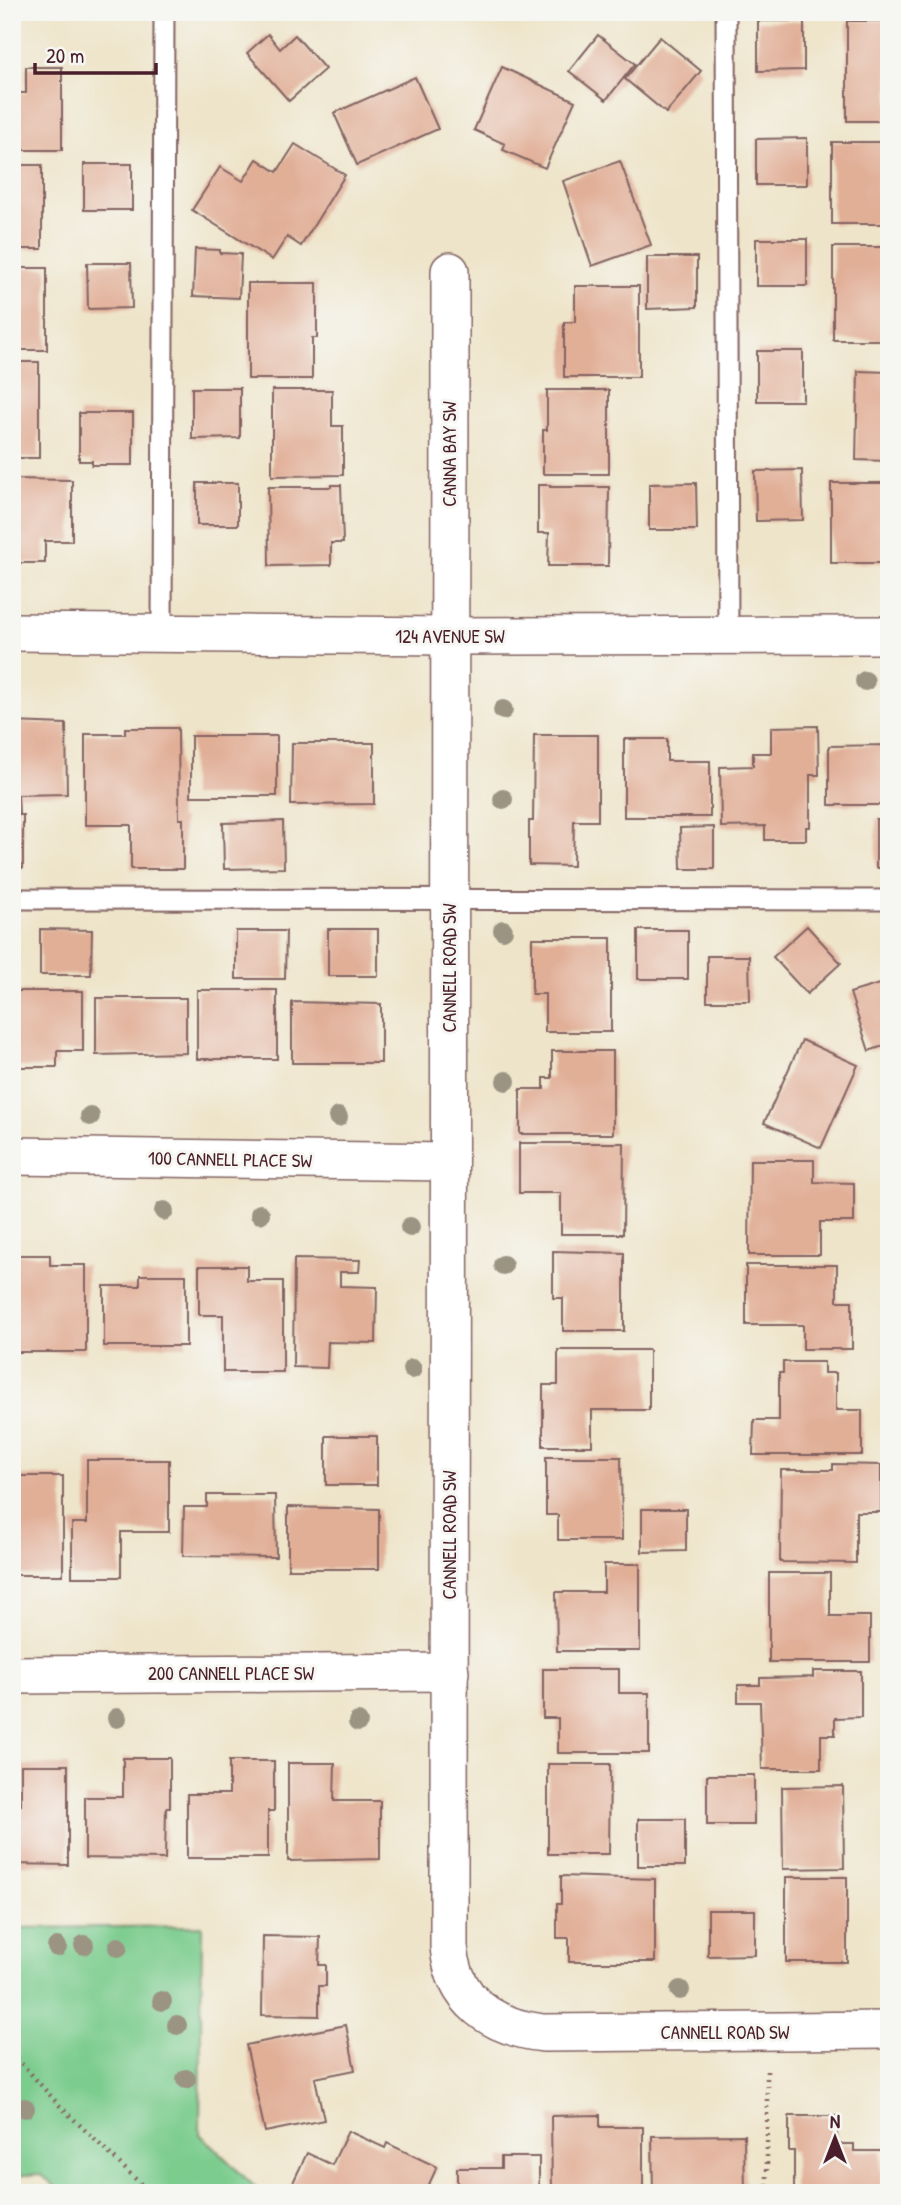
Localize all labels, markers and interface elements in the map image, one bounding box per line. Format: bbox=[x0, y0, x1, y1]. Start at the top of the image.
scale bar bbox=[35, 32, 156, 76]
text: 20 m bbox=[46, 41, 84, 70]
street label: CANNA BAY SW bbox=[436, 401, 462, 507]
street label: 124 AVENUE SW bbox=[395, 623, 505, 649]
street label: CANNELL ROAD SW bbox=[436, 903, 462, 1033]
street label: 100 CANNELL PLACE SW bbox=[148, 1145, 313, 1173]
street label: CANNELL ROAD SW bbox=[436, 1470, 462, 1600]
street label: 200 CANNELL PLACE SW bbox=[148, 1660, 314, 1686]
street label: CANNELL ROAD SW bbox=[660, 2019, 790, 2045]
north arrow bbox=[800, 2104, 870, 2174]
text: N bbox=[830, 2108, 840, 2134]

